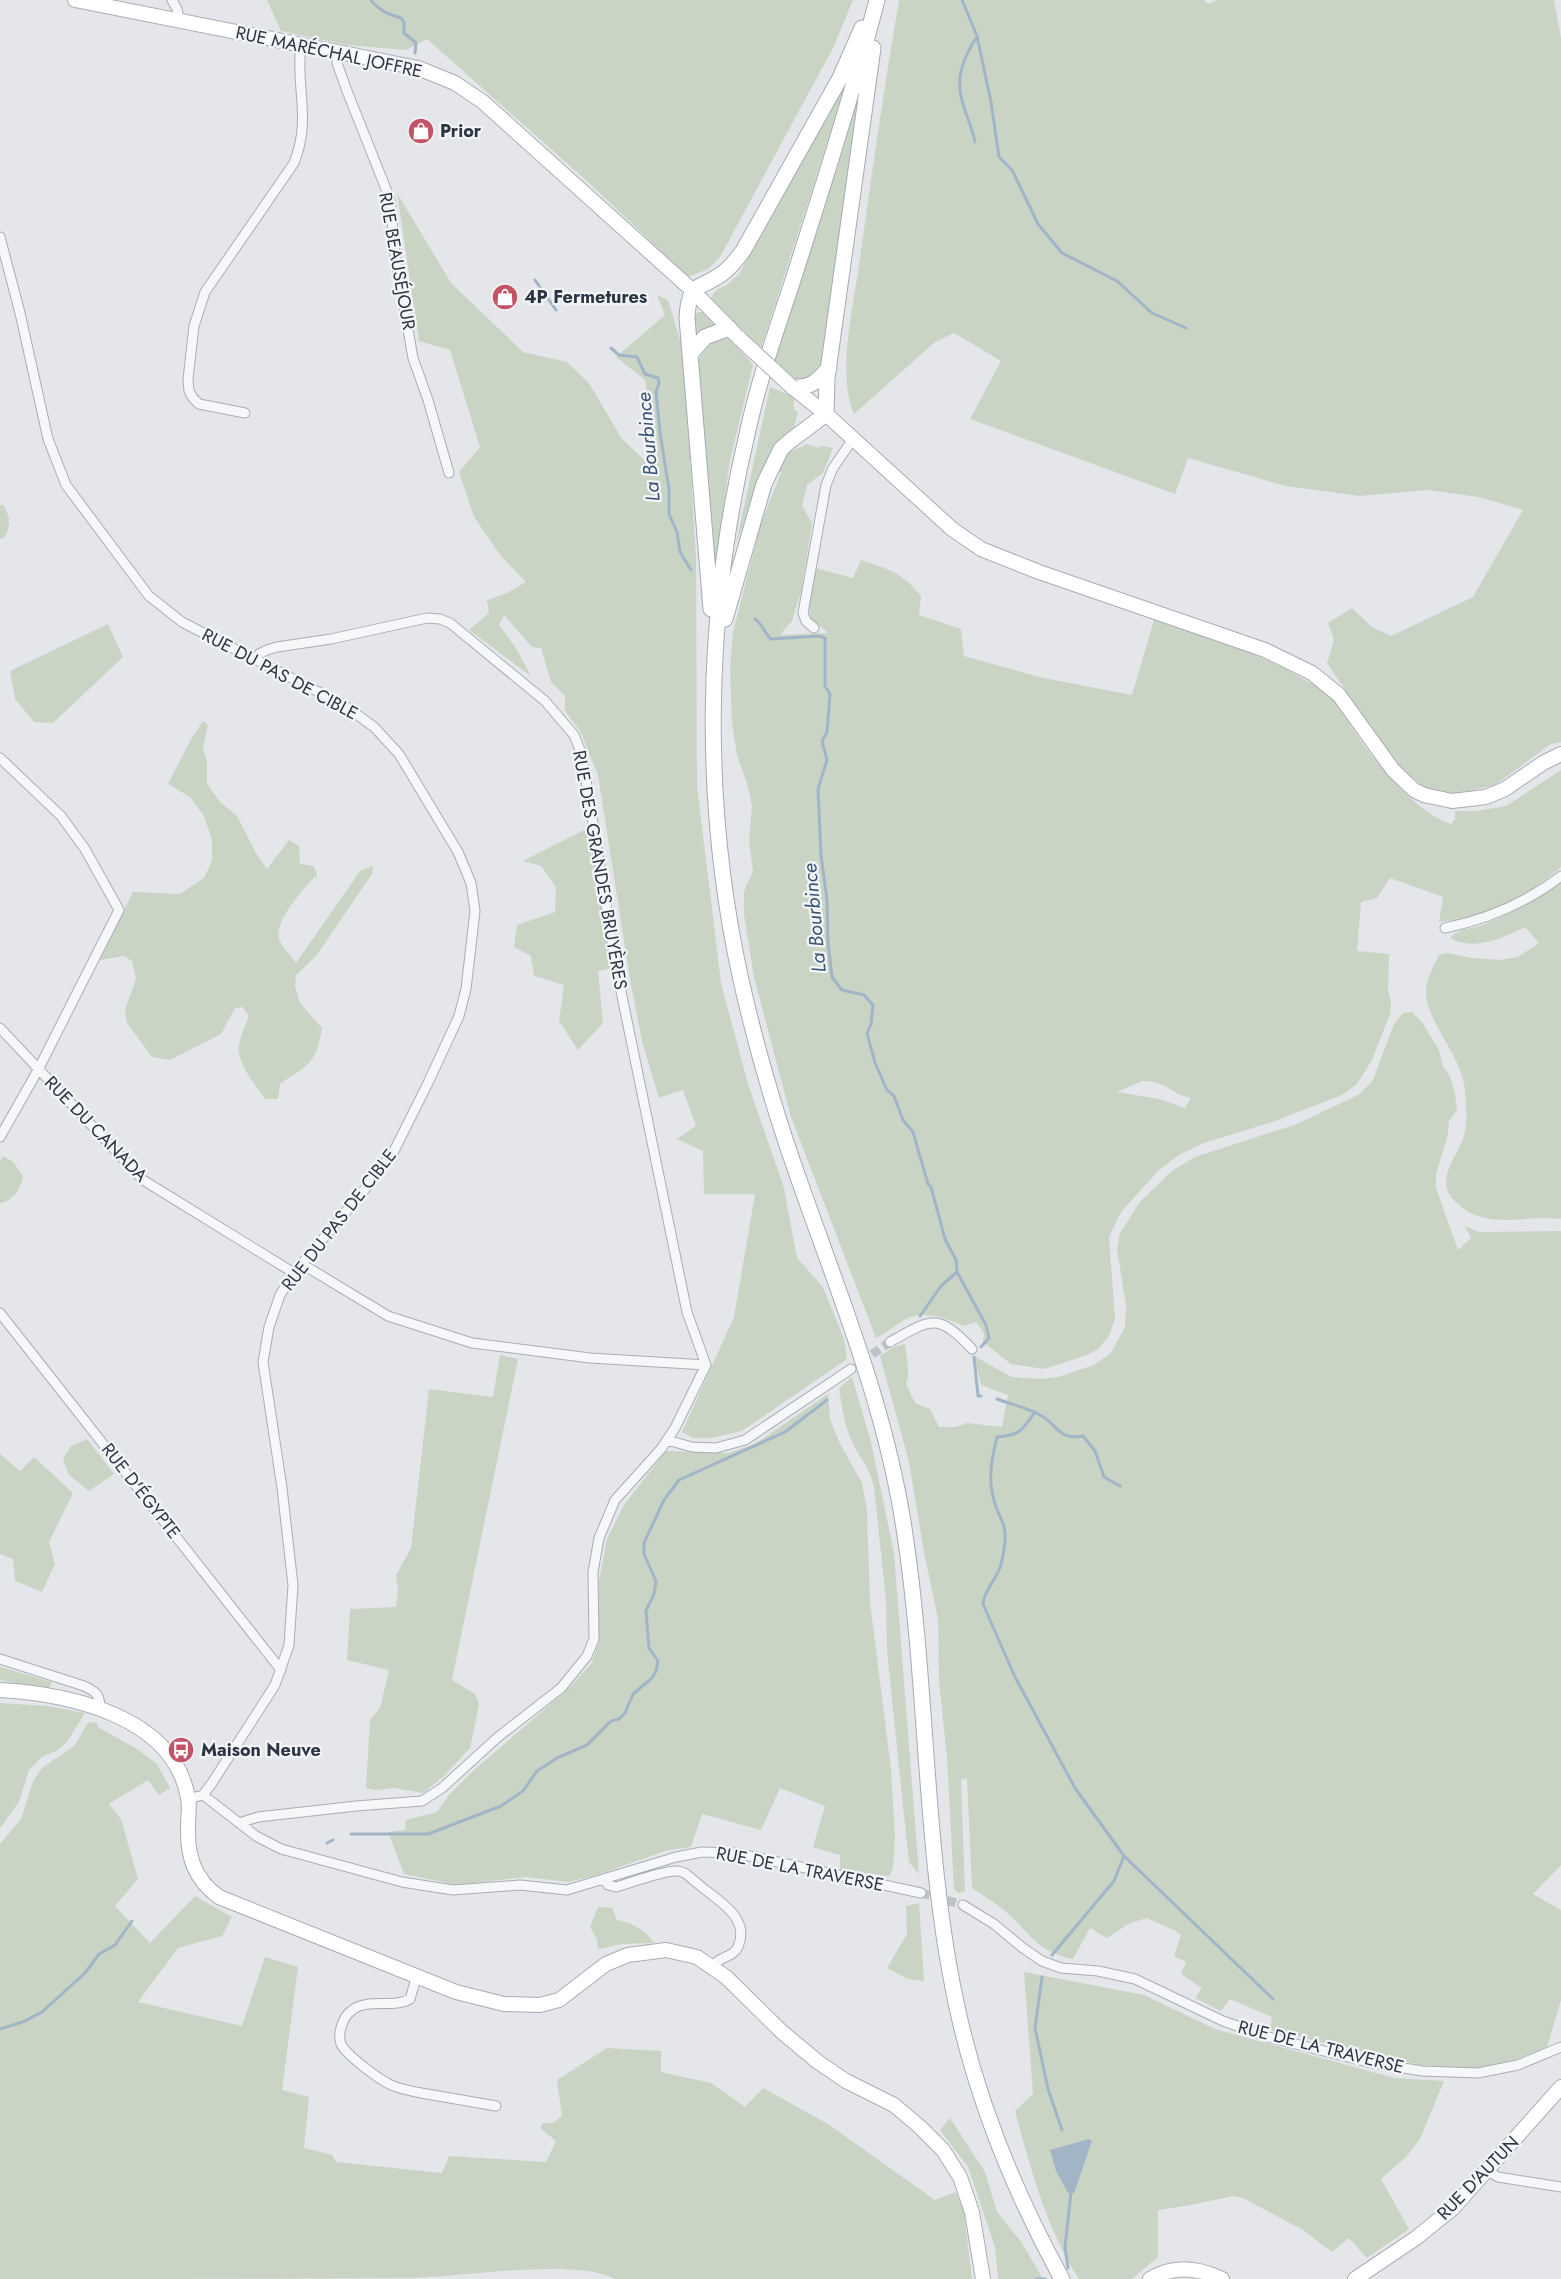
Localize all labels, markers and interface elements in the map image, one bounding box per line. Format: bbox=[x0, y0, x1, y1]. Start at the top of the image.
street label: RUE MARÉCHAL JOFFRE bbox=[233, 20, 425, 84]
shop icon: Prior bbox=[406, 116, 436, 146]
place label: Prior bbox=[440, 118, 482, 144]
street label: RUE BEAUSÉJOUR bbox=[372, 190, 422, 332]
shop icon: 4P Fermetures bbox=[490, 282, 520, 312]
place label: 4P Fermetures bbox=[524, 284, 647, 310]
water label: La Bourbince bbox=[629, 391, 668, 503]
street label: RUE DU PAS DE CIBLE bbox=[197, 622, 363, 726]
street label: RUE DES GRANDES BRUYÈRES bbox=[566, 748, 634, 992]
water label: La Bourbince bbox=[795, 862, 834, 974]
street label: RUE DU CANADA bbox=[38, 1070, 154, 1188]
street label: RUE DU PAS DE CIBLE bbox=[275, 1144, 403, 1296]
street label: RUE D'ÉGYPTE bbox=[95, 1438, 187, 1544]
bus stop icon: Maison Neuve bbox=[166, 1735, 196, 1765]
place label: Maison Neuve bbox=[201, 1737, 321, 1763]
street label: RUE DE LA TRAVERSE bbox=[714, 1840, 886, 1898]
street label: RUE DE LA TRAVERSE bbox=[1235, 2014, 1407, 2080]
street label: RUE D'AUTUN bbox=[1431, 2130, 1525, 2226]

